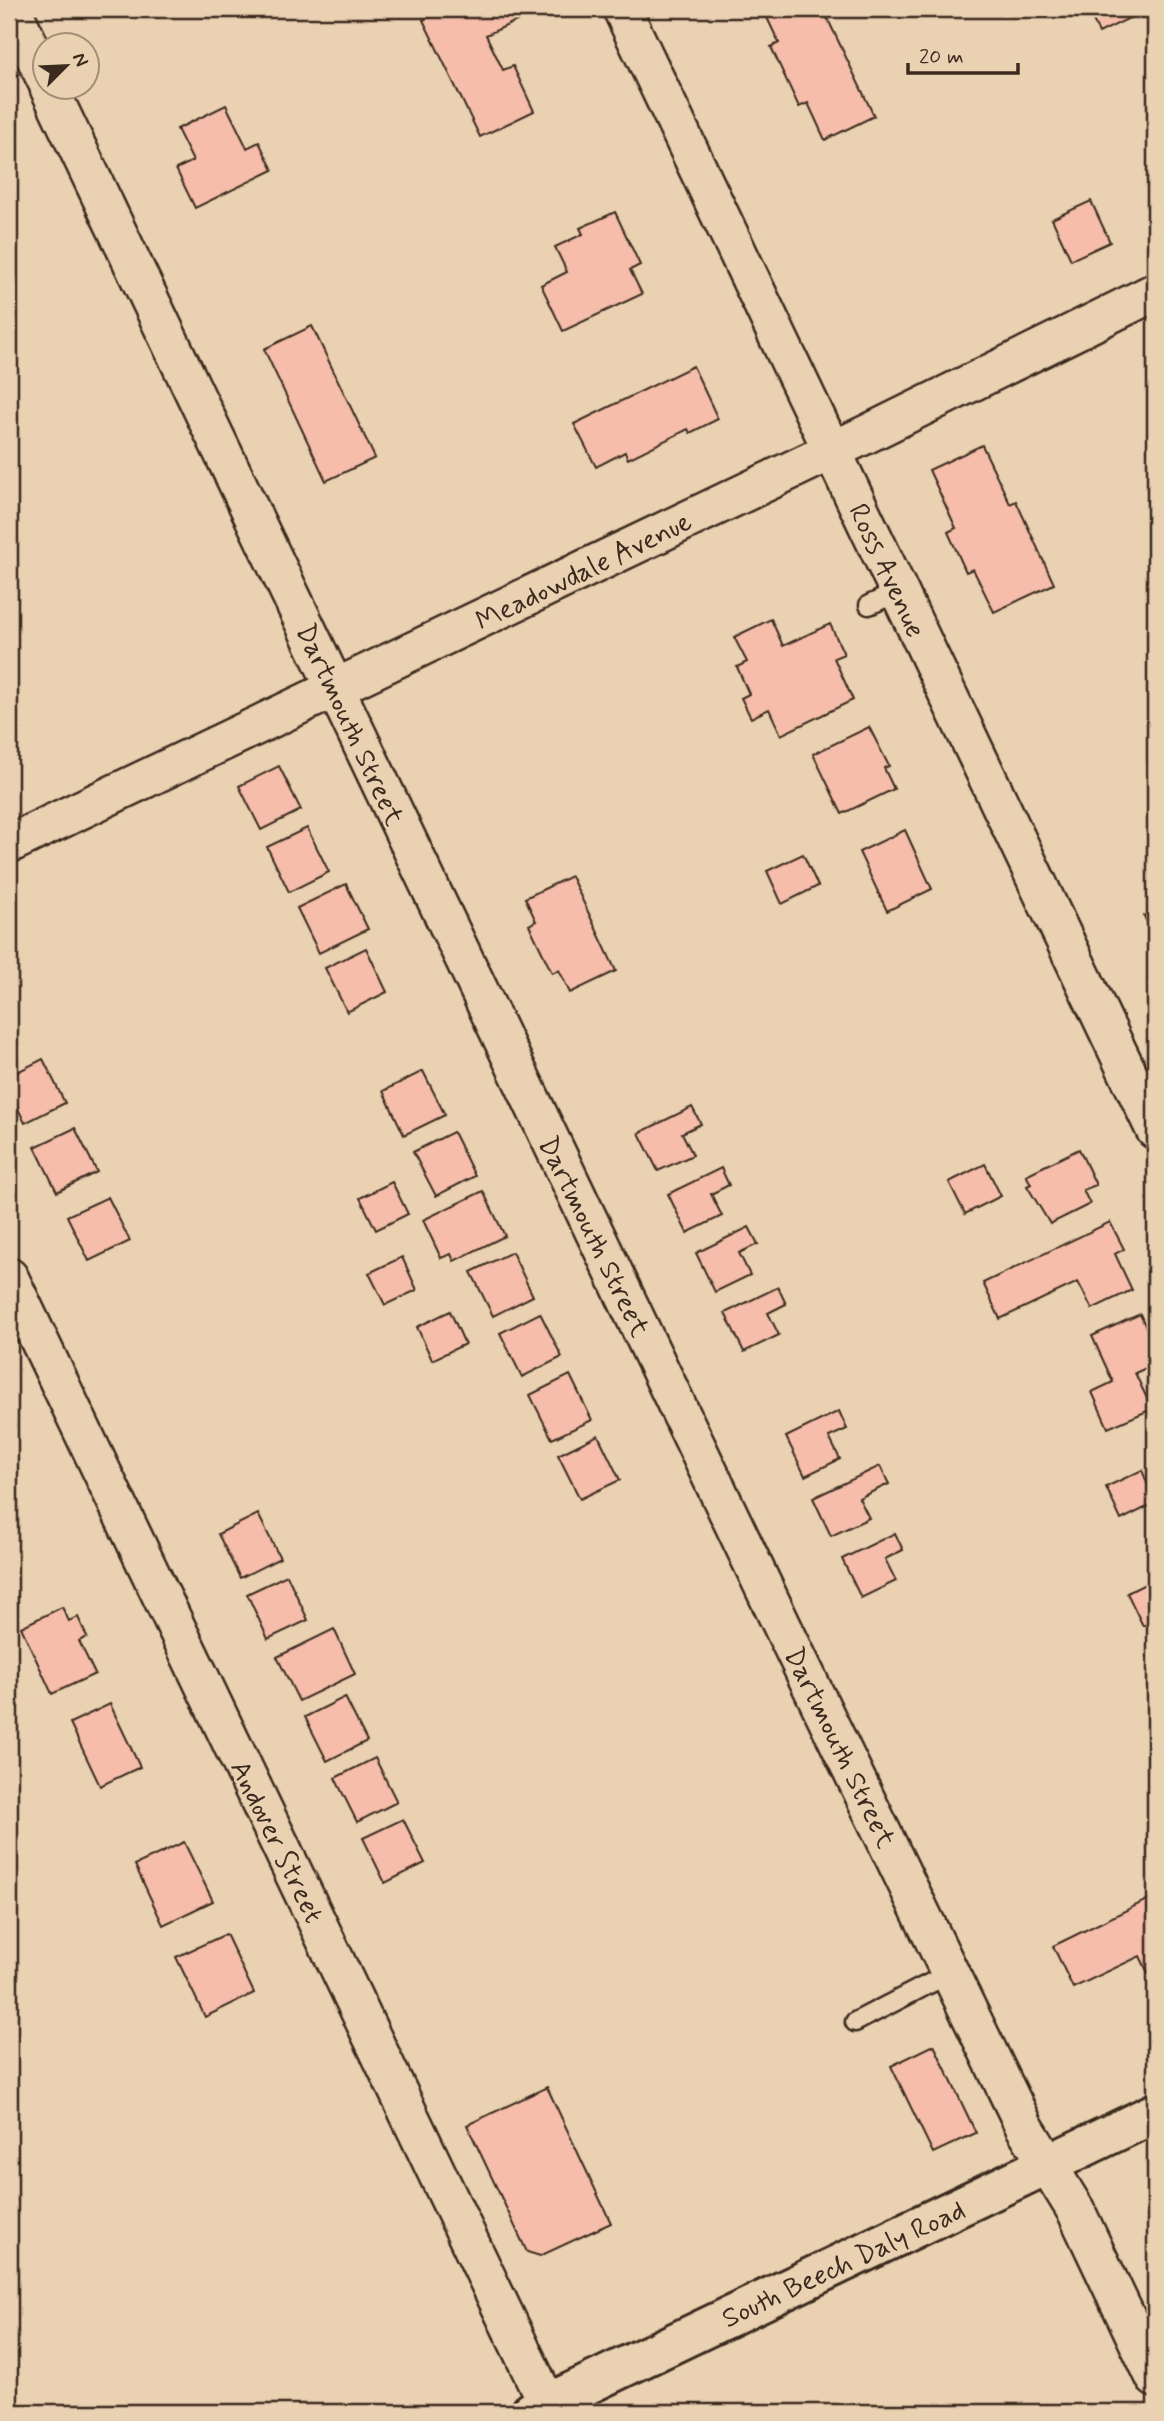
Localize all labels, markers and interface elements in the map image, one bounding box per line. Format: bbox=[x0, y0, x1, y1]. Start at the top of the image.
north arrow bbox=[32, 32, 102, 102]
scale bar bbox=[908, 32, 1019, 76]
text: 20 m bbox=[919, 43, 964, 71]
text: N bbox=[66, 49, 94, 71]
street label: Ross Avenue bbox=[839, 498, 933, 644]
street label: Meadowdale Avenue bbox=[470, 504, 698, 641]
street label: Dartmouth Street bbox=[286, 618, 412, 833]
street label: Dartmouth Street bbox=[528, 1131, 658, 1344]
street label: Dartmouth Street bbox=[774, 1642, 904, 1855]
street label: Andover Street bbox=[220, 1755, 331, 1930]
street label: South Beech Daly Road bbox=[716, 2193, 972, 2338]

